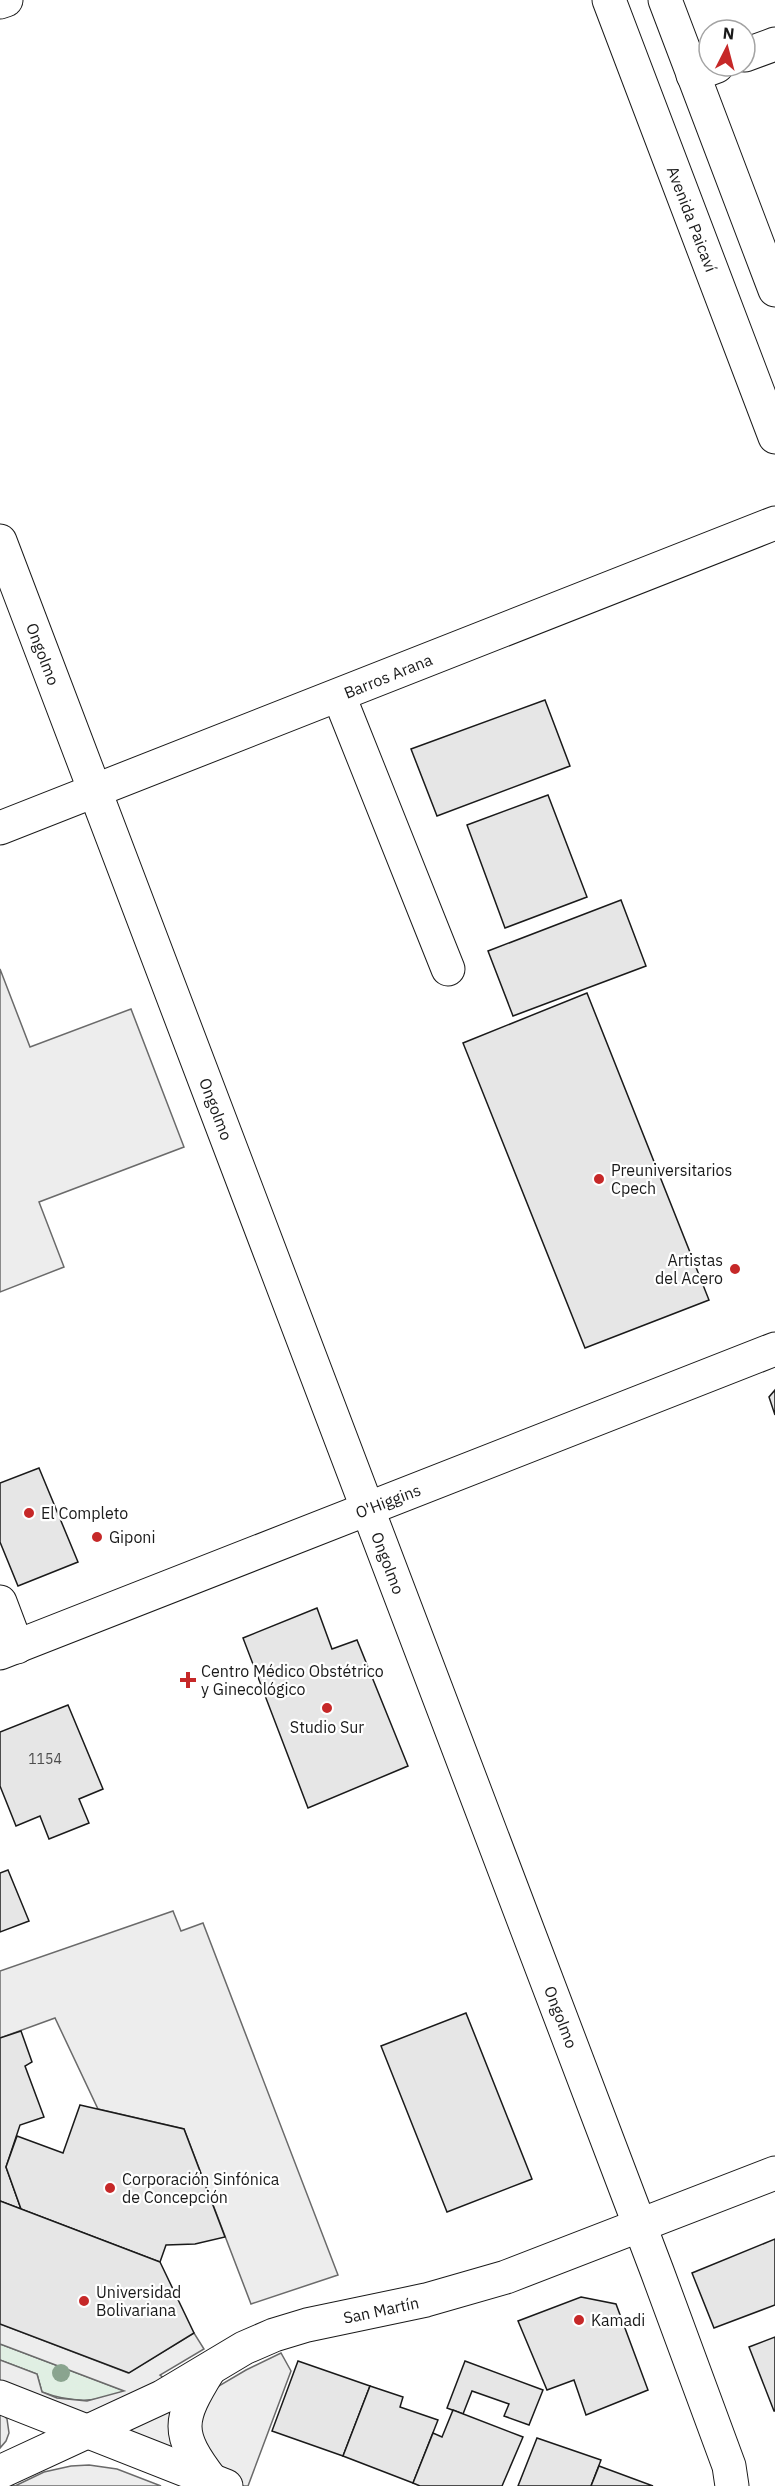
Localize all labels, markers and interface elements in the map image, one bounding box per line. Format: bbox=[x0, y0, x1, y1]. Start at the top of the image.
north arrow bbox=[697, 18, 757, 78]
text: N bbox=[722, 23, 735, 44]
street label: Avenida Paicaví bbox=[663, 163, 721, 275]
street label: Ongolmo bbox=[22, 620, 64, 688]
street label: Barros Arana bbox=[341, 649, 435, 703]
street label: Ongolmo bbox=[195, 1075, 237, 1143]
place label: Preuniversitarios Cpech bbox=[611, 1160, 732, 1198]
marker: Preuniversitarios Cpech bbox=[592, 1172, 606, 1186]
place label: Artistas del Acero bbox=[655, 1250, 723, 1288]
marker: Artistas del Acero bbox=[728, 1262, 742, 1276]
street label: O'Higgins bbox=[353, 1479, 423, 1523]
place label: El Completo bbox=[41, 1503, 128, 1523]
marker: El Completo bbox=[22, 1506, 36, 1520]
place label: Giponi bbox=[109, 1527, 155, 1547]
street label: Ongolmo bbox=[367, 1529, 409, 1597]
marker: Giponi bbox=[90, 1530, 104, 1544]
place label: Centro Médico Obstétrico y Ginecológico bbox=[201, 1661, 384, 1699]
marker: Centro Médico Obstétrico y Ginecológico bbox=[179, 1671, 197, 1689]
marker: Studio Sur bbox=[320, 1701, 334, 1715]
place label: Studio Sur bbox=[290, 1717, 364, 1737]
house number: 1154 bbox=[28, 1750, 62, 1768]
street label: Ongolmo bbox=[540, 1983, 582, 2051]
place label: Corporación Sinfónica de Concepción bbox=[122, 2169, 280, 2207]
marker: Corporación Sinfónica de Concepción bbox=[103, 2181, 117, 2195]
place label: Universidad Bolivariana bbox=[96, 2282, 181, 2320]
street label: San Martín bbox=[341, 2292, 421, 2328]
marker: Universidad Bolivariana bbox=[77, 2294, 91, 2308]
place label: Kamadi bbox=[591, 2310, 645, 2330]
marker: Kamadi bbox=[572, 2313, 586, 2327]

